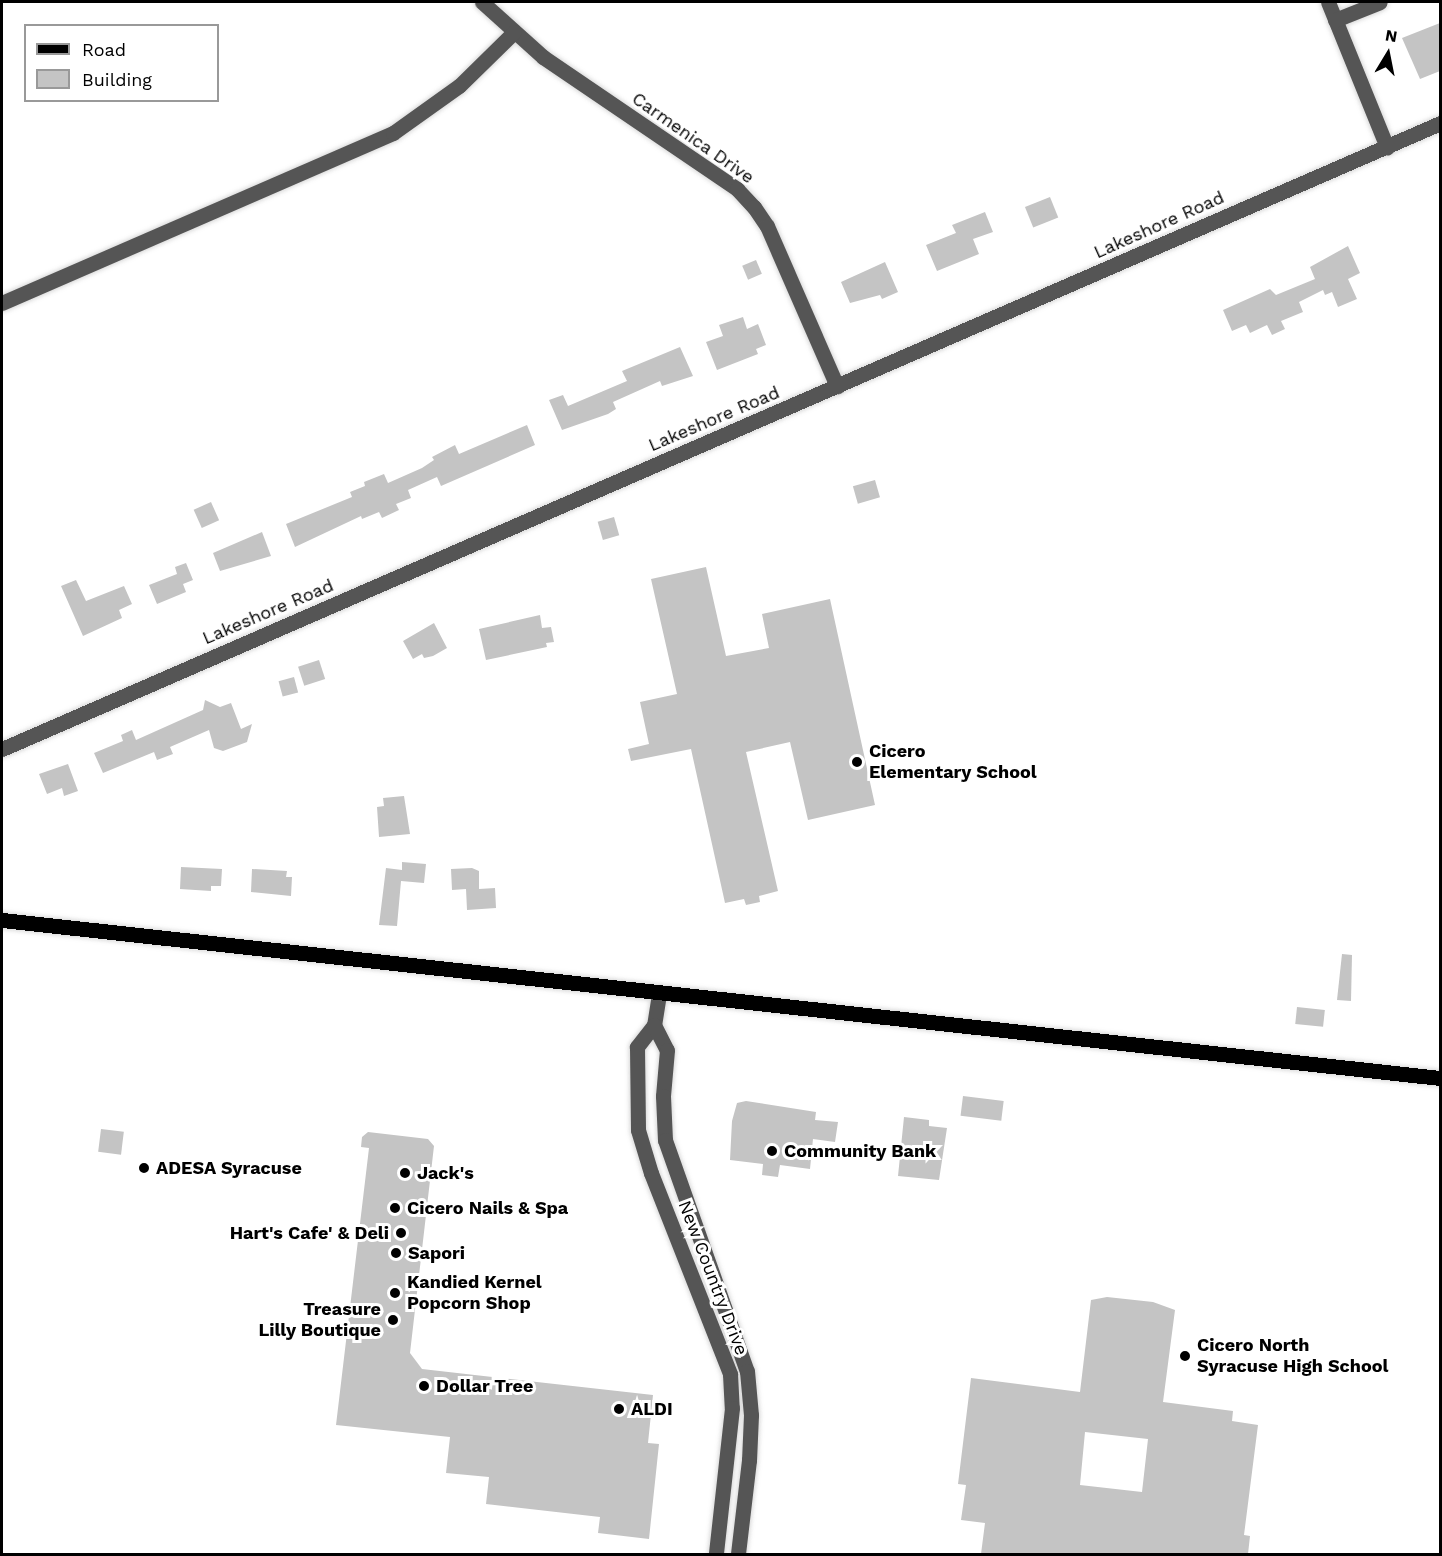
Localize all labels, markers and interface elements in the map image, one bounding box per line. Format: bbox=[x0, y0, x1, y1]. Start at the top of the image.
legend bbox=[24, 24, 219, 102]
north arrow bbox=[1358, 24, 1418, 84]
text: N bbox=[1384, 25, 1399, 46]
text: Road bbox=[82, 39, 126, 60]
text: Building bbox=[82, 69, 152, 90]
street label: Carmenica Drive bbox=[628, 88, 758, 188]
street label: Lakeshore Road bbox=[1091, 187, 1227, 263]
street label: Lakeshore Road bbox=[645, 382, 783, 456]
street label: Lakeshore Road bbox=[199, 575, 337, 649]
place label: Cicero Elementary School bbox=[869, 741, 1037, 783]
marker: Cicero Elementary School bbox=[850, 755, 864, 769]
place label: Community Bank bbox=[784, 1140, 937, 1162]
marker: Community Bank bbox=[765, 1144, 779, 1158]
place label: ADESA Syracuse bbox=[156, 1157, 302, 1179]
marker: ADESA Syracuse bbox=[137, 1161, 151, 1175]
place label: Jack's bbox=[417, 1162, 474, 1184]
marker: Jack's bbox=[398, 1166, 412, 1180]
place label: Cicero Nails & Spa bbox=[407, 1197, 568, 1219]
street label: New Country Drive bbox=[673, 1197, 753, 1359]
marker: Cicero Nails & Spa bbox=[388, 1201, 402, 1215]
place label: Hart's Cafe' & Deli bbox=[230, 1222, 389, 1244]
marker: Hart's Cafe' & Deli bbox=[394, 1226, 408, 1240]
place label: Sapori bbox=[408, 1242, 465, 1264]
marker: Sapori bbox=[389, 1246, 403, 1260]
place label: Kandied Kernel Popcorn Shop bbox=[407, 1272, 542, 1314]
marker: Kandied Kernel Popcorn Shop bbox=[388, 1286, 402, 1300]
place label: Treasure Lilly Boutique bbox=[258, 1299, 381, 1342]
marker: Treasure Lilly Boutique bbox=[386, 1313, 400, 1327]
place label: Cicero North Syracuse High School bbox=[1197, 1335, 1388, 1378]
marker: Cicero North Syracuse High School bbox=[1178, 1349, 1192, 1363]
place label: Dollar Tree bbox=[436, 1375, 534, 1397]
marker: Dollar Tree bbox=[417, 1379, 431, 1393]
place label: ALDI bbox=[631, 1398, 673, 1420]
marker: ALDI bbox=[612, 1402, 626, 1416]

